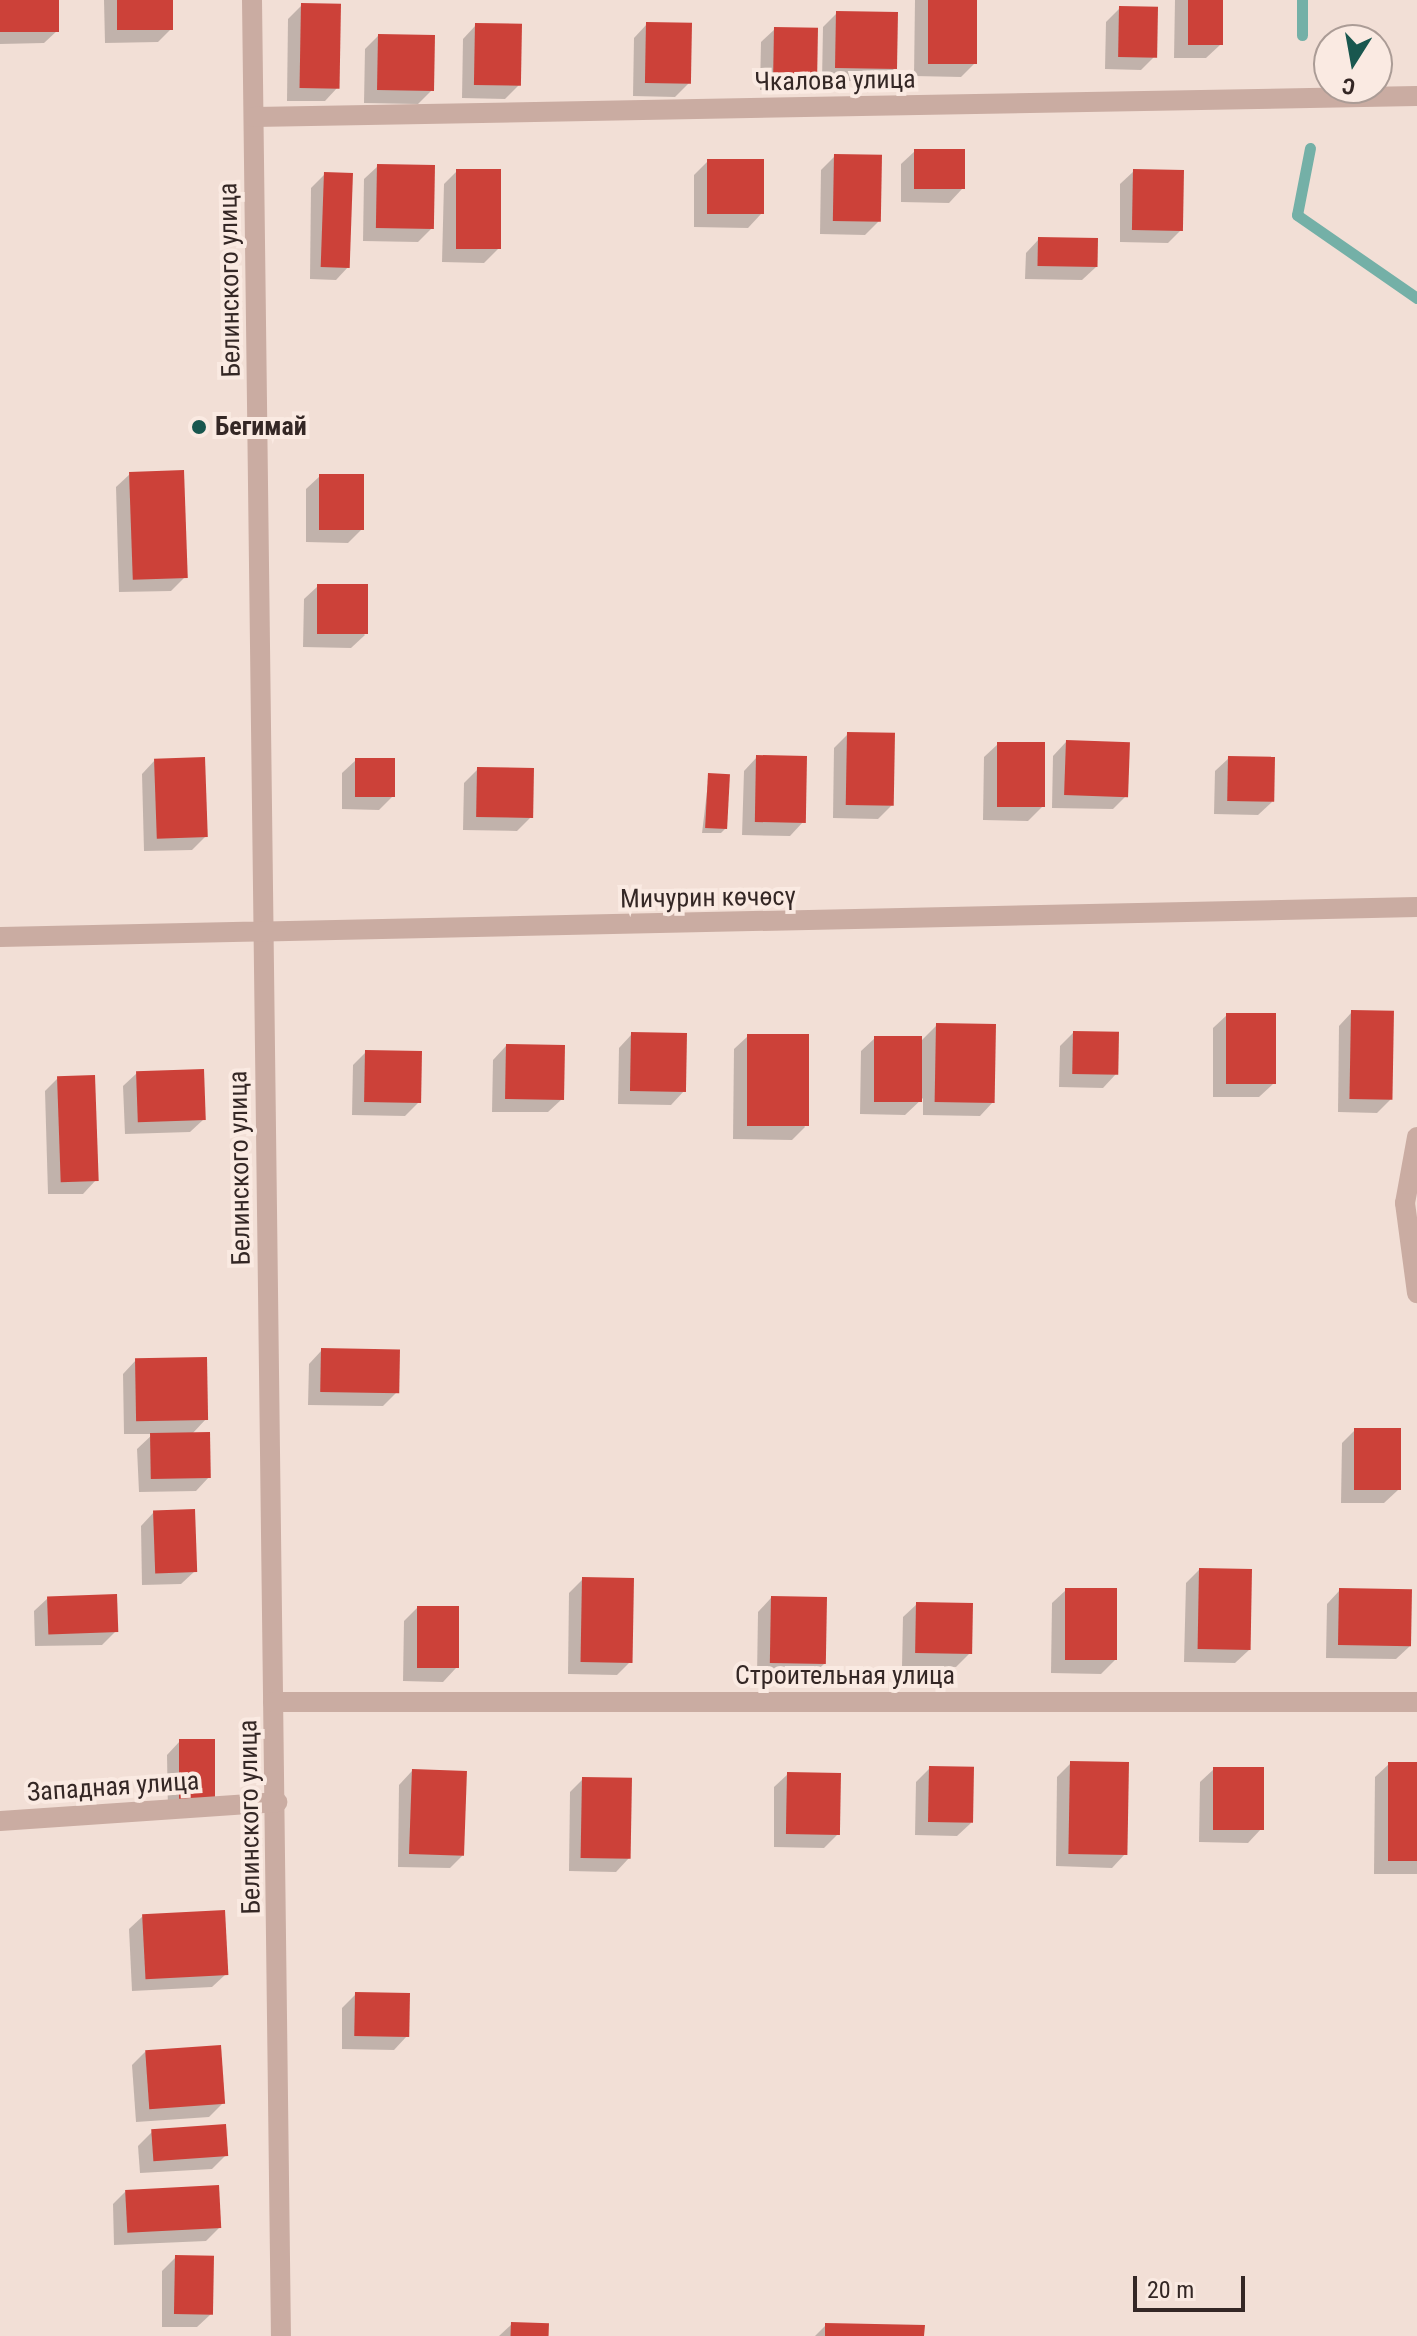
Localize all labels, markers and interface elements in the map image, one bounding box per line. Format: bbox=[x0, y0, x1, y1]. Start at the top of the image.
north arrow bbox=[1313, 24, 1393, 104]
street label: Чкалова улица bbox=[754, 64, 916, 98]
text: С bbox=[1340, 73, 1357, 100]
street label: Белинского улица bbox=[213, 182, 247, 378]
place label: Бегимай bbox=[215, 411, 307, 443]
marker: Бегимай bbox=[190, 418, 208, 436]
street label: Мичурин көчөсү bbox=[620, 881, 796, 915]
street label: Белинского улица bbox=[223, 1070, 257, 1266]
street label: Строительная улица bbox=[735, 1660, 955, 1692]
street label: Белинского улица bbox=[233, 1719, 267, 1915]
street label: Западная улица bbox=[26, 1765, 200, 1809]
scale bar bbox=[1137, 2260, 1249, 2310]
text: 20 m bbox=[1147, 2276, 1194, 2304]

